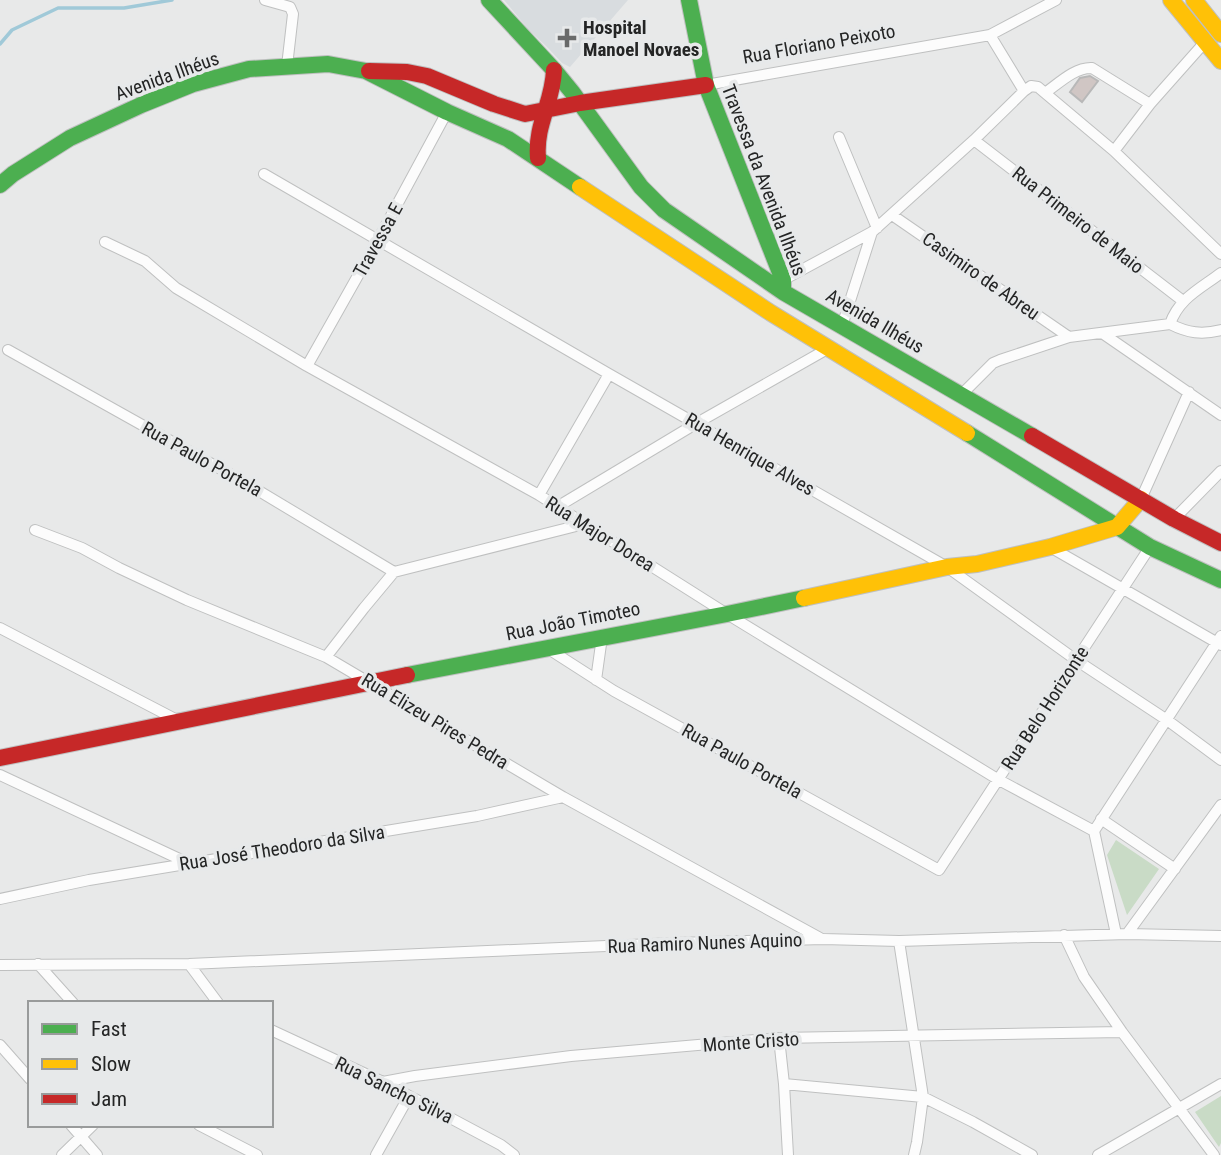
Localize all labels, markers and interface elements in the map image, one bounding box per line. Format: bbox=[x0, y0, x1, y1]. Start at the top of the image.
place label: Hospital Manoel Novaes bbox=[583, 16, 699, 61]
street label: Rua Floriano Peixoto bbox=[741, 19, 897, 69]
marker: Hospital Manoel Novaes bbox=[557, 28, 577, 48]
street label: Avenida Ilhéus bbox=[112, 47, 222, 105]
street label: Travessa da Avenida Ilhéus bbox=[717, 81, 811, 279]
street label: Rua Primeiro de Maio bbox=[1008, 162, 1148, 278]
street label: Travessa E bbox=[348, 199, 408, 281]
street label: Casimiro de Abreu bbox=[918, 227, 1044, 325]
street label: Avenida Ilhéus bbox=[822, 284, 928, 358]
street label: Rua Henrique Alves bbox=[681, 408, 819, 500]
street label: Rua Paulo Portela bbox=[138, 416, 266, 502]
street label: Rua Major Dorea bbox=[541, 491, 659, 577]
street label: Rua João Timoteo bbox=[504, 597, 642, 645]
street label: Rua Belo Horizonte bbox=[996, 642, 1094, 774]
street label: Rua Elizeu Pires Pedra bbox=[357, 668, 513, 774]
street label: Rua Paulo Portela bbox=[678, 718, 806, 804]
street label: Rua José Theodoro da Silva bbox=[178, 820, 386, 876]
street label: Rua Ramiro Nunes Aquino bbox=[607, 928, 803, 958]
legend bbox=[28, 1001, 273, 1127]
text: Fast bbox=[91, 1017, 127, 1041]
street label: Monte Cristo bbox=[702, 1027, 800, 1057]
text: Slow bbox=[91, 1052, 131, 1076]
street label: Rua Sancho Silva bbox=[331, 1052, 457, 1128]
text: Jam bbox=[91, 1087, 127, 1111]

